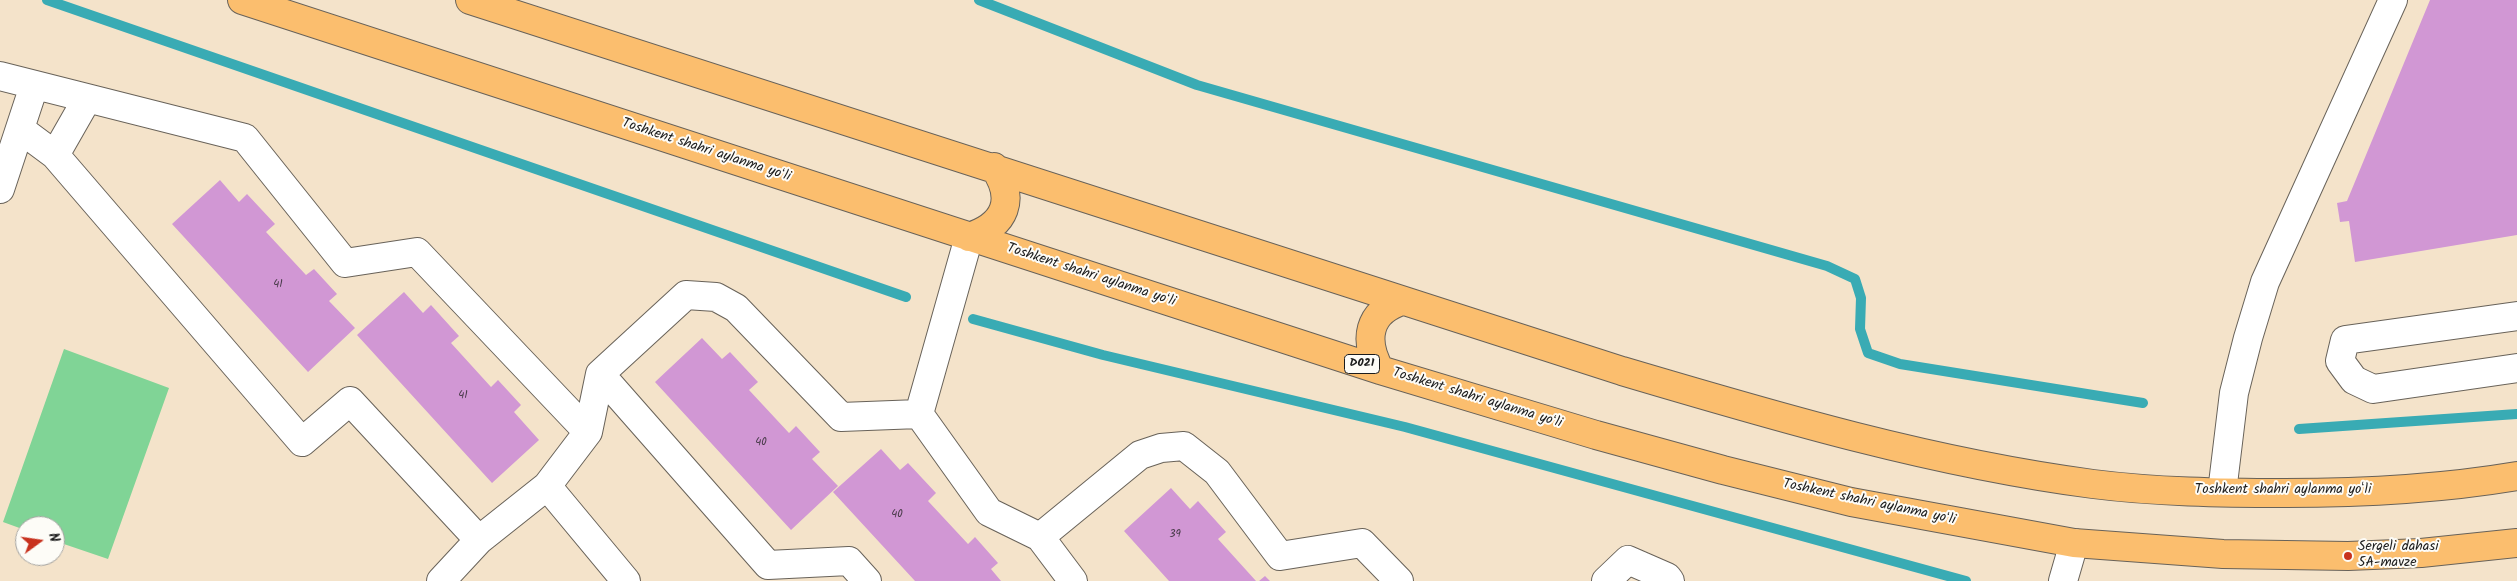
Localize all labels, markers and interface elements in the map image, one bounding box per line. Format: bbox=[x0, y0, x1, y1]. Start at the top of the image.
street label: Toshkent shahri aylanma yoʻli bbox=[619, 116, 793, 186]
street label: Toshkent shahri aylanma yoʻli bbox=[1004, 241, 1178, 311]
house number: 41 bbox=[273, 278, 283, 292]
road number: D021 bbox=[1344, 354, 1380, 374]
street label: Toshkent shahri aylanma yoʻli bbox=[1390, 365, 1564, 433]
house number: 41 bbox=[458, 389, 468, 403]
house number: 40 bbox=[755, 436, 767, 450]
street label: Toshkent shahri aylanma yoʻli bbox=[1781, 476, 1957, 530]
street label: Toshkent shahri aylanma yoʻli bbox=[2195, 483, 2371, 499]
house number: 40 bbox=[891, 508, 903, 522]
north arrow bbox=[15, 516, 65, 566]
house number: 39 bbox=[1169, 528, 1181, 542]
text: N bbox=[42, 531, 65, 545]
place label: Sergeli dahasi 5A-mavze bbox=[2358, 540, 2439, 572]
marker: Sergeli dahasi 5A-mavze bbox=[2342, 550, 2354, 562]

